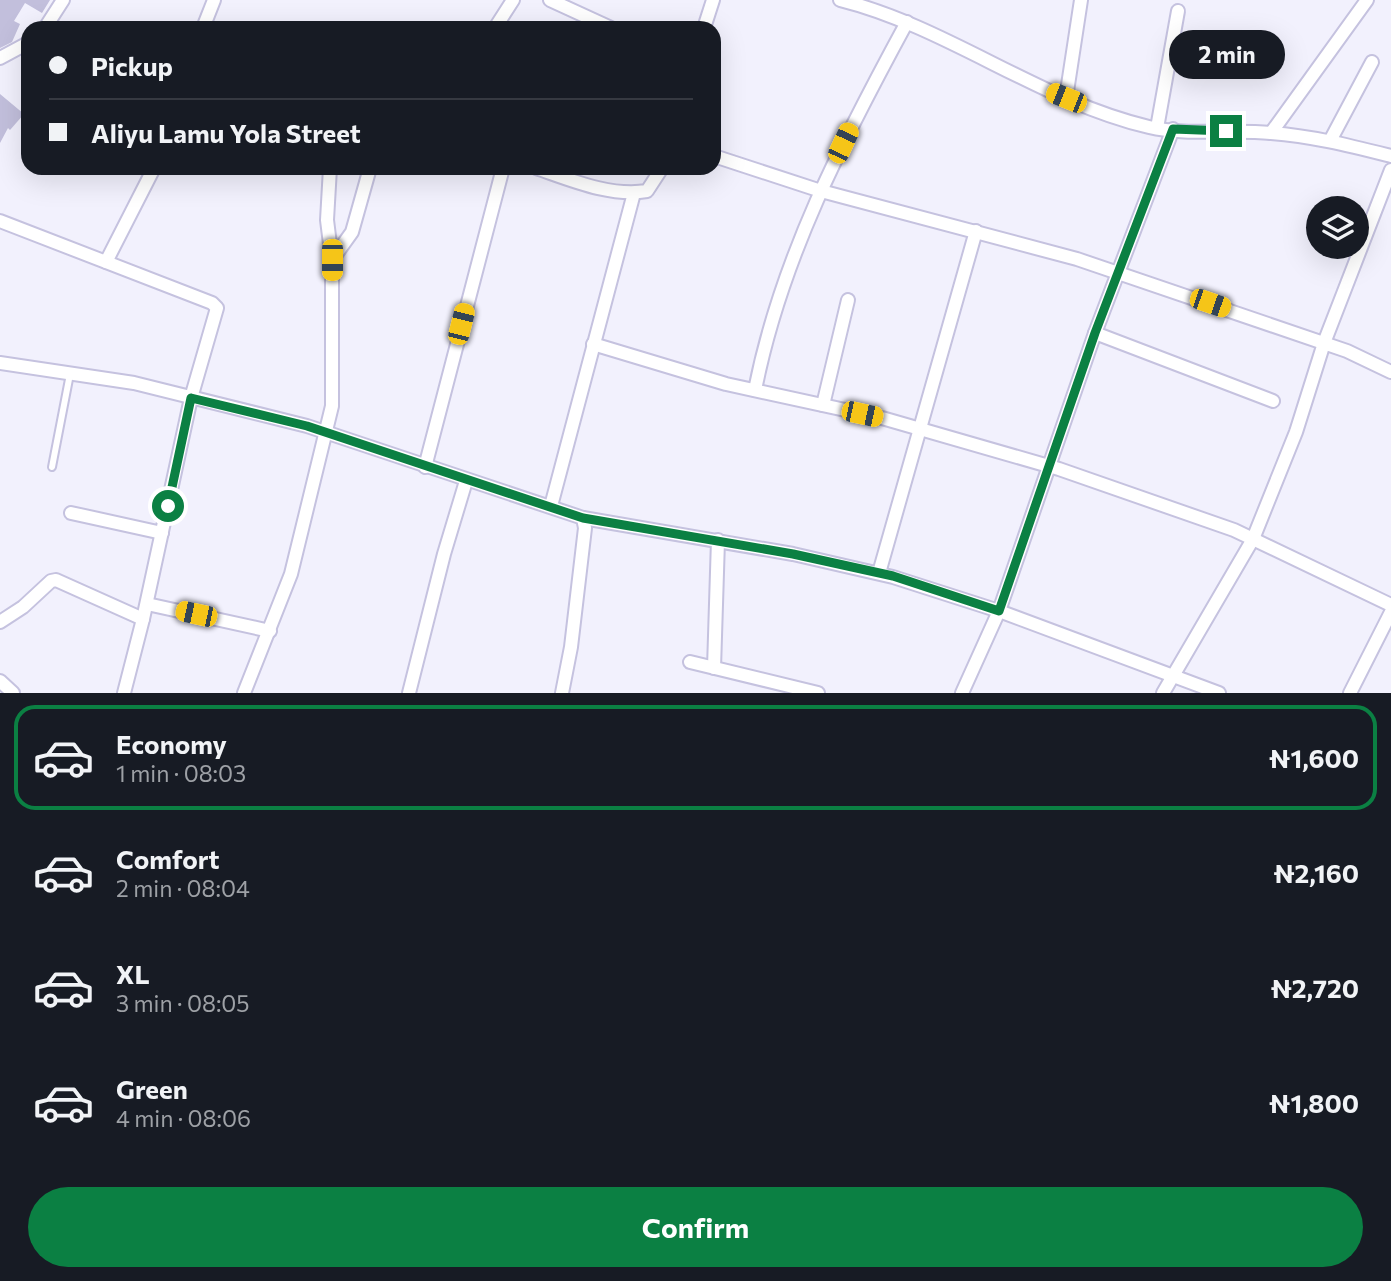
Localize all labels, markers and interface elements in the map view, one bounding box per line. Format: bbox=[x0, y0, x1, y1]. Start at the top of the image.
callout: 2 min bbox=[1168, 30, 1284, 78]
text: 2 min bbox=[1198, 40, 1256, 68]
text: Pickup bbox=[91, 50, 173, 81]
car bbox=[1043, 80, 1090, 116]
route end bbox=[1210, 115, 1242, 147]
text: Aliyu Lamu Yola Street bbox=[91, 117, 361, 148]
car bbox=[825, 120, 862, 166]
map controls bbox=[1306, 196, 1369, 259]
button: layers bbox=[1306, 196, 1369, 259]
car bbox=[322, 239, 343, 281]
car bbox=[1187, 286, 1234, 320]
car bbox=[446, 301, 477, 347]
car bbox=[840, 399, 885, 429]
route start bbox=[152, 490, 184, 522]
car bbox=[174, 599, 219, 629]
icon: car bbox=[32, 726, 95, 789]
text: Economy bbox=[116, 728, 227, 759]
text: ₦1,600 bbox=[1269, 742, 1359, 773]
text: 1 min · 08:03 bbox=[116, 759, 246, 787]
icon: car bbox=[32, 841, 95, 904]
text: Comfort bbox=[116, 843, 219, 874]
text: ₦2,160 bbox=[1274, 857, 1359, 888]
text: 2 min · 08:04 bbox=[116, 874, 250, 902]
icon: car bbox=[32, 956, 95, 1019]
text: XL bbox=[116, 958, 150, 989]
text: ₦2,720 bbox=[1271, 972, 1359, 1003]
text: 3 min · 08:05 bbox=[116, 989, 250, 1017]
icon: car bbox=[32, 1071, 95, 1134]
text: Green bbox=[116, 1073, 188, 1104]
text: ₦1,800 bbox=[1269, 1087, 1359, 1118]
text: 4 min · 08:06 bbox=[116, 1104, 251, 1132]
button: Confirm bbox=[28, 1187, 1363, 1267]

